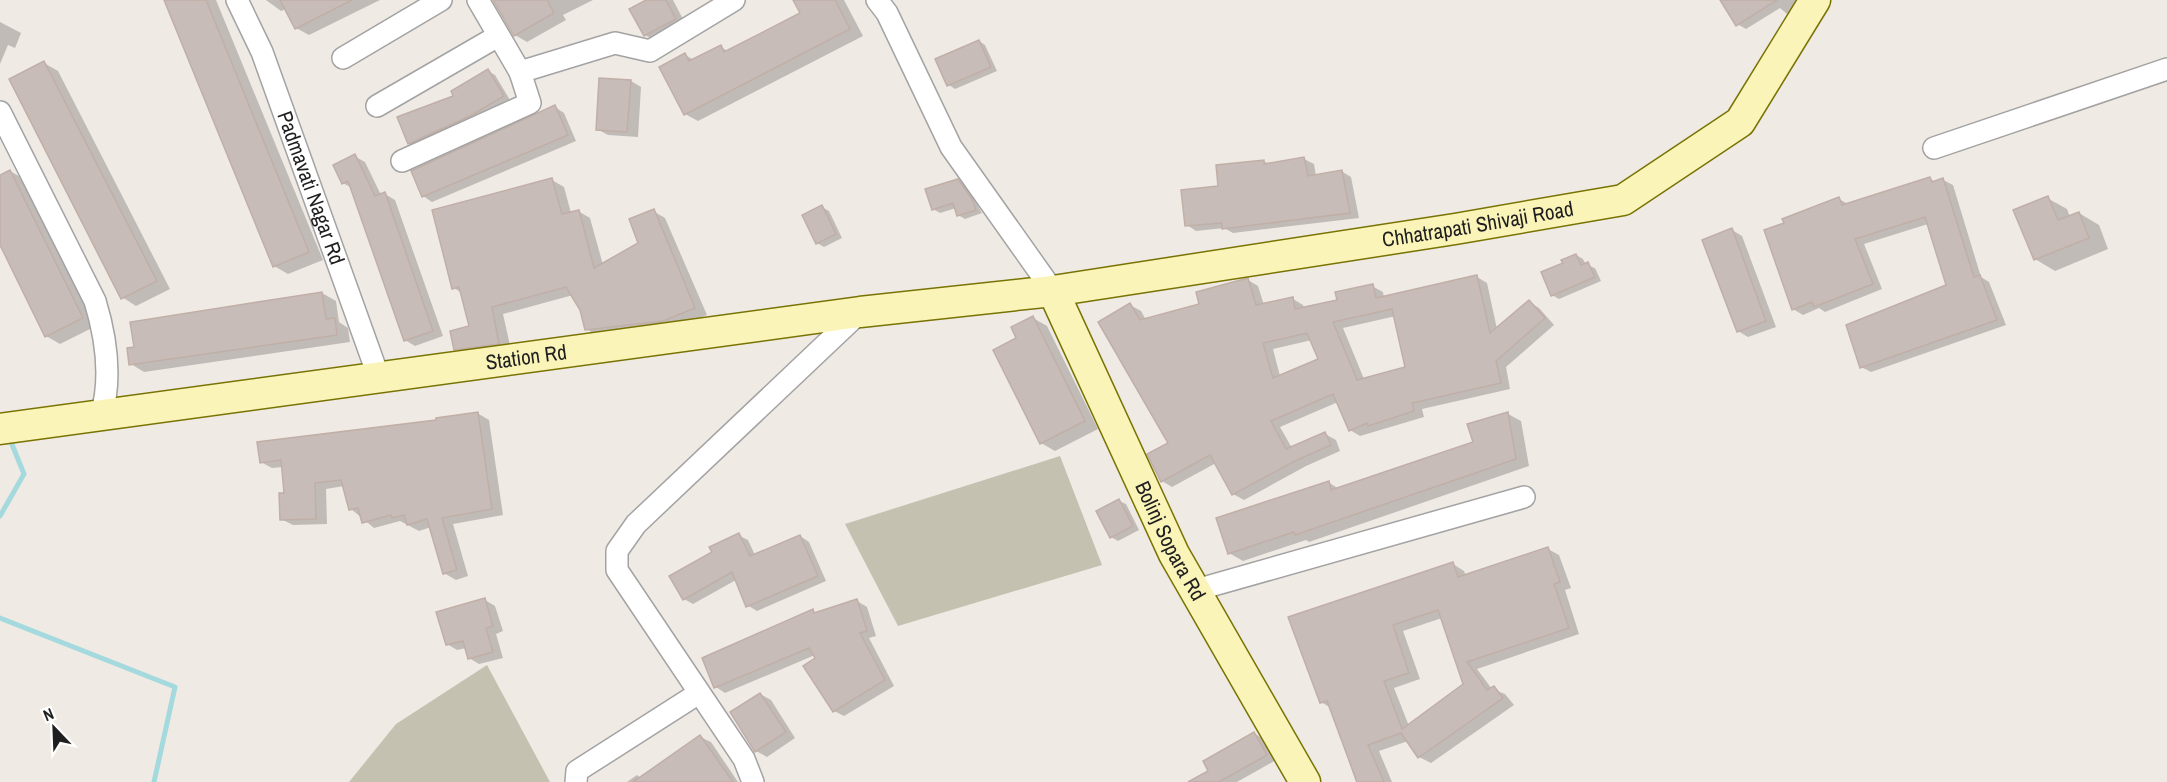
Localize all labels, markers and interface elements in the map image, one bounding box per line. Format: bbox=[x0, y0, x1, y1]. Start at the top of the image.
street label: Padmavati Nagar Rd bbox=[270, 107, 352, 268]
street label: Chhatrapati Shivaji Road bbox=[1380, 194, 1576, 254]
street label: Station Rd bbox=[484, 337, 568, 377]
street label: Bolinj Sopara Rd bbox=[1128, 476, 1213, 606]
north arrow bbox=[24, 698, 84, 758]
text: N bbox=[39, 702, 57, 726]

